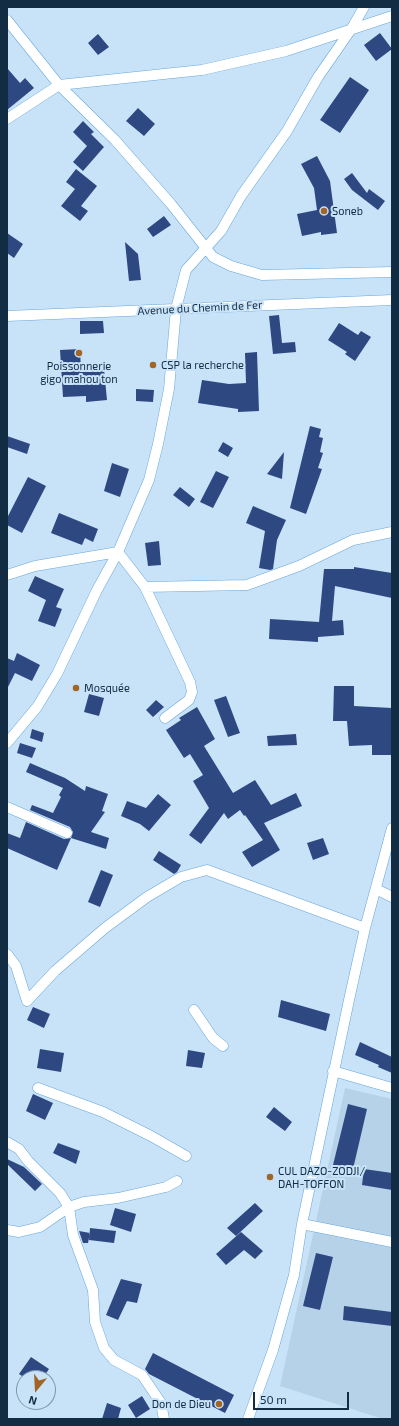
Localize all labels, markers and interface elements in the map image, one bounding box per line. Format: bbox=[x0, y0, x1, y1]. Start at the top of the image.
place label: Soneb bbox=[332, 204, 363, 218]
marker: Soneb bbox=[319, 206, 329, 216]
street label: Avenue du Chemin de Fer bbox=[137, 298, 263, 318]
marker: Poissonnerie gigo mahou ton bbox=[74, 348, 84, 358]
place label: CSP la recherche bbox=[161, 358, 244, 372]
place label: Poissonnerie gigo mahou ton bbox=[40, 359, 118, 385]
marker: CSP la recherche bbox=[148, 360, 158, 370]
place label: Mosquée bbox=[84, 681, 130, 695]
marker: Mosquée bbox=[71, 683, 81, 693]
place label: CUL DAZO-ZODJI/ DAH-TOFFON bbox=[278, 1164, 365, 1190]
marker: CUL DAZO-ZODJI/ DAH-TOFFON bbox=[265, 1172, 275, 1182]
north arrow bbox=[16, 1370, 56, 1410]
scale bar bbox=[255, 1384, 351, 1410]
text: 50 m bbox=[260, 1392, 287, 1406]
text: N bbox=[27, 1394, 38, 1408]
place label: Don de Dieu bbox=[152, 1397, 211, 1411]
marker: Don de Dieu bbox=[214, 1399, 224, 1409]

